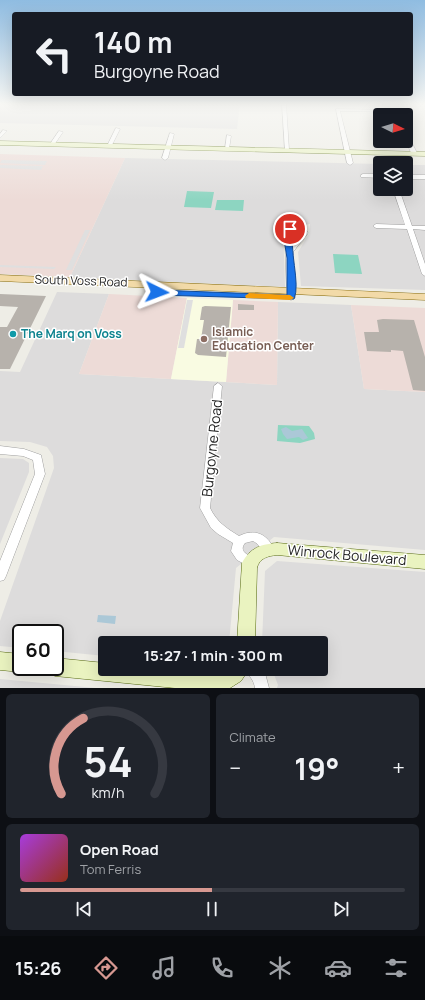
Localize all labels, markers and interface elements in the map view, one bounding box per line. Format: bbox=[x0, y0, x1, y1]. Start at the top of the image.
text: 140 m bbox=[94, 23, 173, 61]
icon: left bbox=[28, 28, 80, 80]
text: Burgoyne Road bbox=[94, 59, 220, 83]
north arrow bbox=[373, 108, 413, 148]
map controls bbox=[373, 108, 413, 196]
button: layers bbox=[373, 156, 413, 196]
pin bbox=[273, 212, 307, 246]
icon: arrive bbox=[279, 218, 301, 240]
street label: South Voss Road bbox=[34, 270, 128, 291]
position arrow bbox=[136, 271, 178, 313]
place label: Islamic Education Center bbox=[212, 323, 314, 354]
place label: The Marq on Voss bbox=[21, 325, 122, 342]
marker: The Marq on Voss bbox=[8, 329, 18, 339]
marker: Islamic Education Center bbox=[199, 334, 209, 344]
street label: Burgoyne Road bbox=[197, 398, 226, 498]
street label: Winrock Boulevard bbox=[287, 540, 407, 569]
speed limit sign: 60 bbox=[12, 624, 64, 676]
text: 15:27 · 1 min · 300 m bbox=[143, 645, 283, 666]
text: Climate bbox=[230, 728, 276, 746]
text: 54 bbox=[83, 733, 133, 789]
text: 19° bbox=[294, 748, 340, 789]
text: − bbox=[230, 753, 241, 783]
text: + bbox=[392, 753, 405, 783]
text: km/h bbox=[91, 783, 124, 802]
text: Open Road bbox=[80, 839, 159, 860]
text: Tom Ferris bbox=[80, 860, 141, 878]
icon: previous bbox=[73, 898, 95, 920]
icon: pause bbox=[201, 898, 223, 920]
icon: next bbox=[330, 898, 352, 920]
icon: directions bbox=[92, 954, 120, 982]
icon: music bbox=[150, 954, 178, 982]
icon: phone bbox=[208, 954, 236, 982]
icon: climate bbox=[266, 954, 294, 982]
icon: car bbox=[324, 954, 352, 982]
icon: filters bbox=[382, 954, 410, 982]
text: 15:26 bbox=[15, 956, 62, 980]

